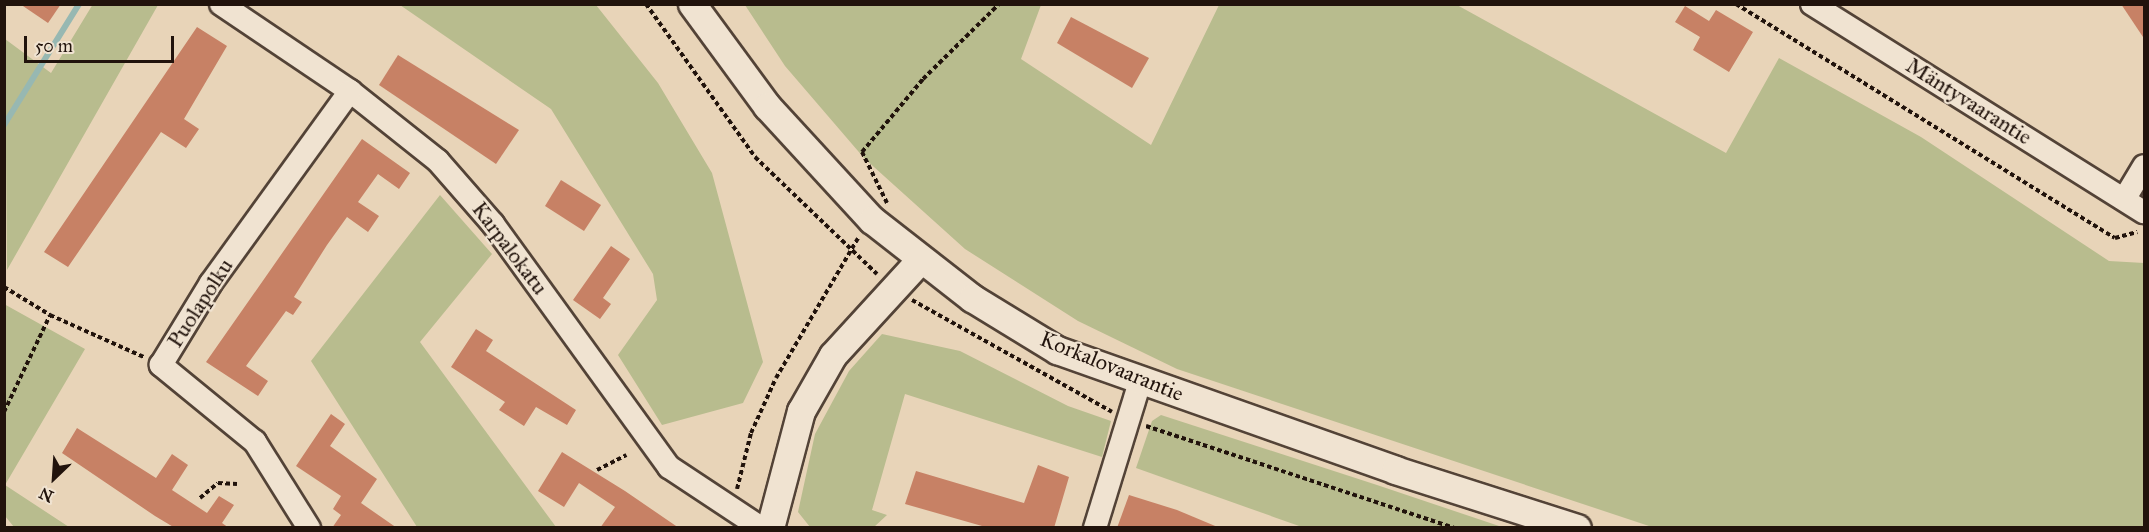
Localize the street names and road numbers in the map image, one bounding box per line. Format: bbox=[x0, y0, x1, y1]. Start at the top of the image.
street label: Mäntyvaarantie bbox=[1901, 52, 2037, 150]
street label: Karpalokatu bbox=[467, 196, 553, 300]
street label: Puolapolku bbox=[161, 254, 239, 352]
street label: Korkalovaarantie bbox=[1036, 325, 1188, 407]

